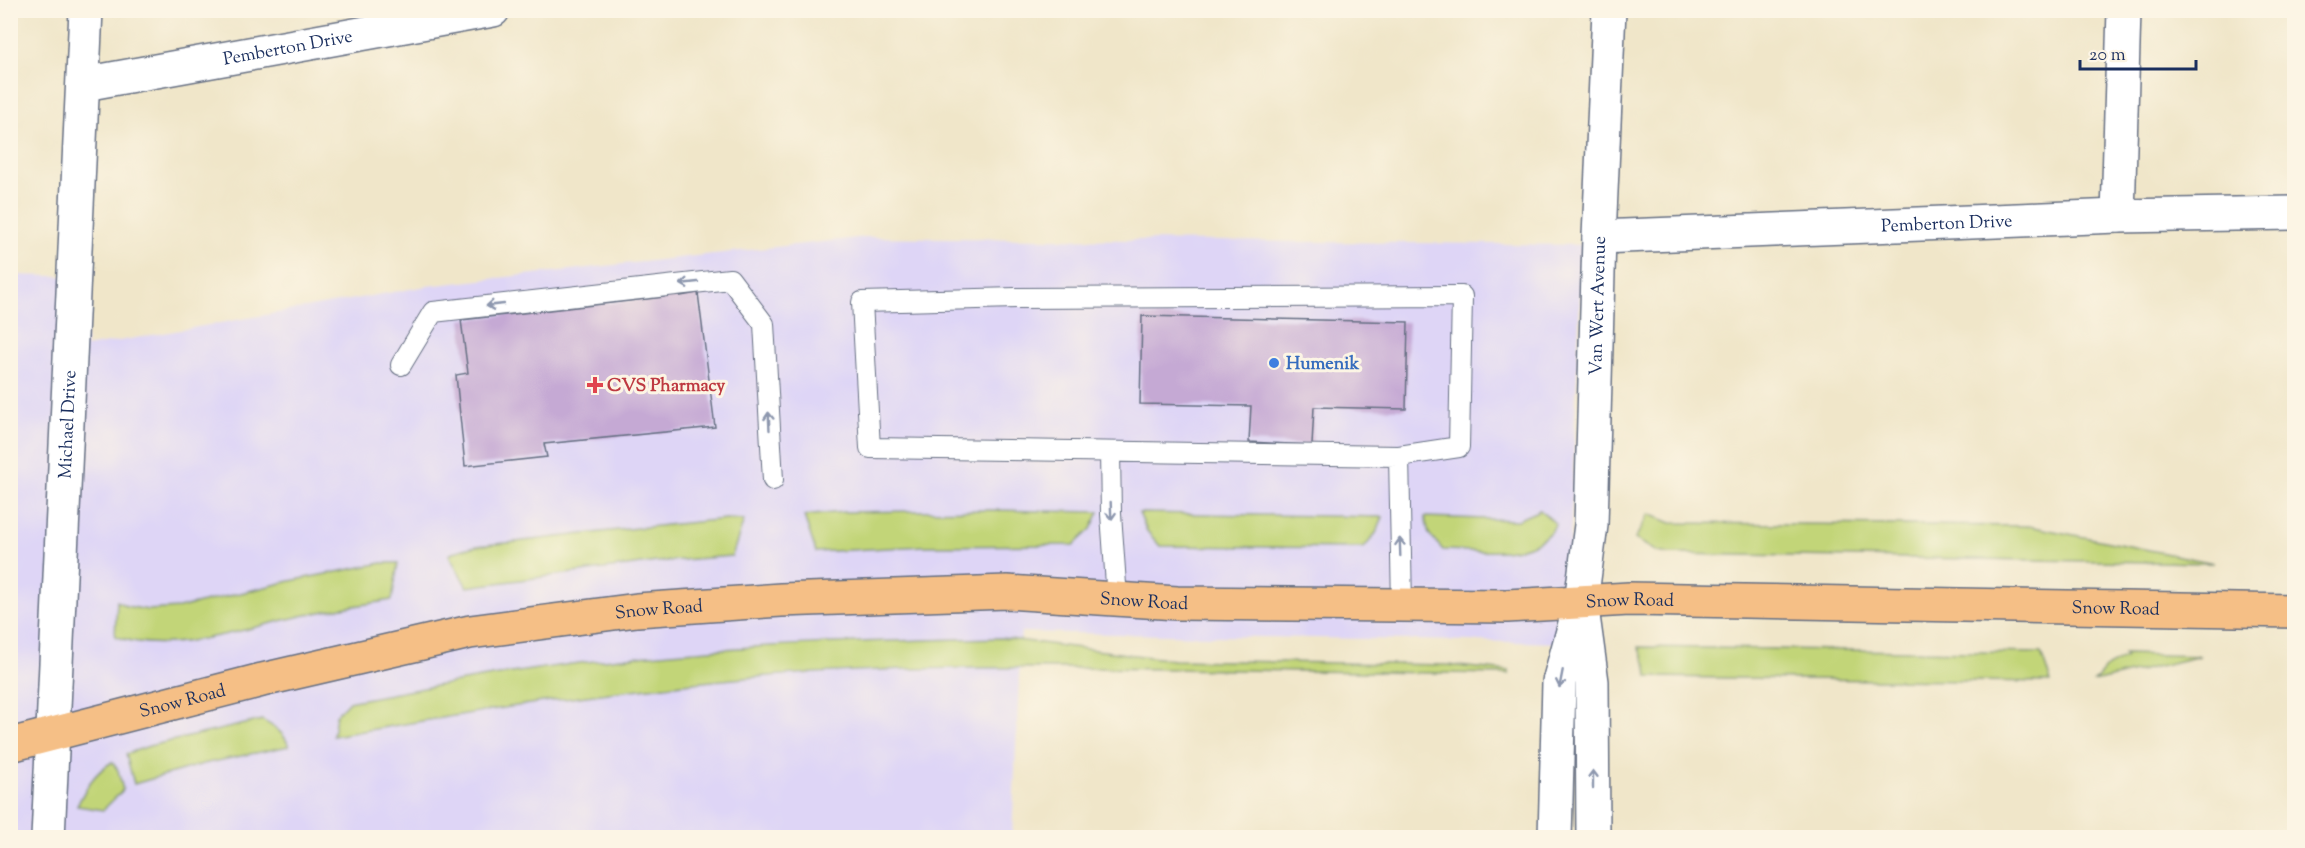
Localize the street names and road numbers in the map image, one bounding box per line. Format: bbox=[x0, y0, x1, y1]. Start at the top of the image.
street label: Pemberton Drive bbox=[221, 25, 355, 74]
street label: Pemberton Drive bbox=[1881, 209, 2013, 241]
street label: Van Wert Avenue bbox=[1584, 236, 1614, 376]
street label: Michael Drive bbox=[53, 370, 84, 479]
street label: Snow Road bbox=[1099, 587, 1188, 618]
street label: Snow Road bbox=[1585, 588, 1674, 616]
street label: Snow Road bbox=[613, 594, 704, 628]
street label: Snow Road bbox=[2071, 596, 2160, 624]
street label: Snow Road bbox=[137, 679, 229, 726]

